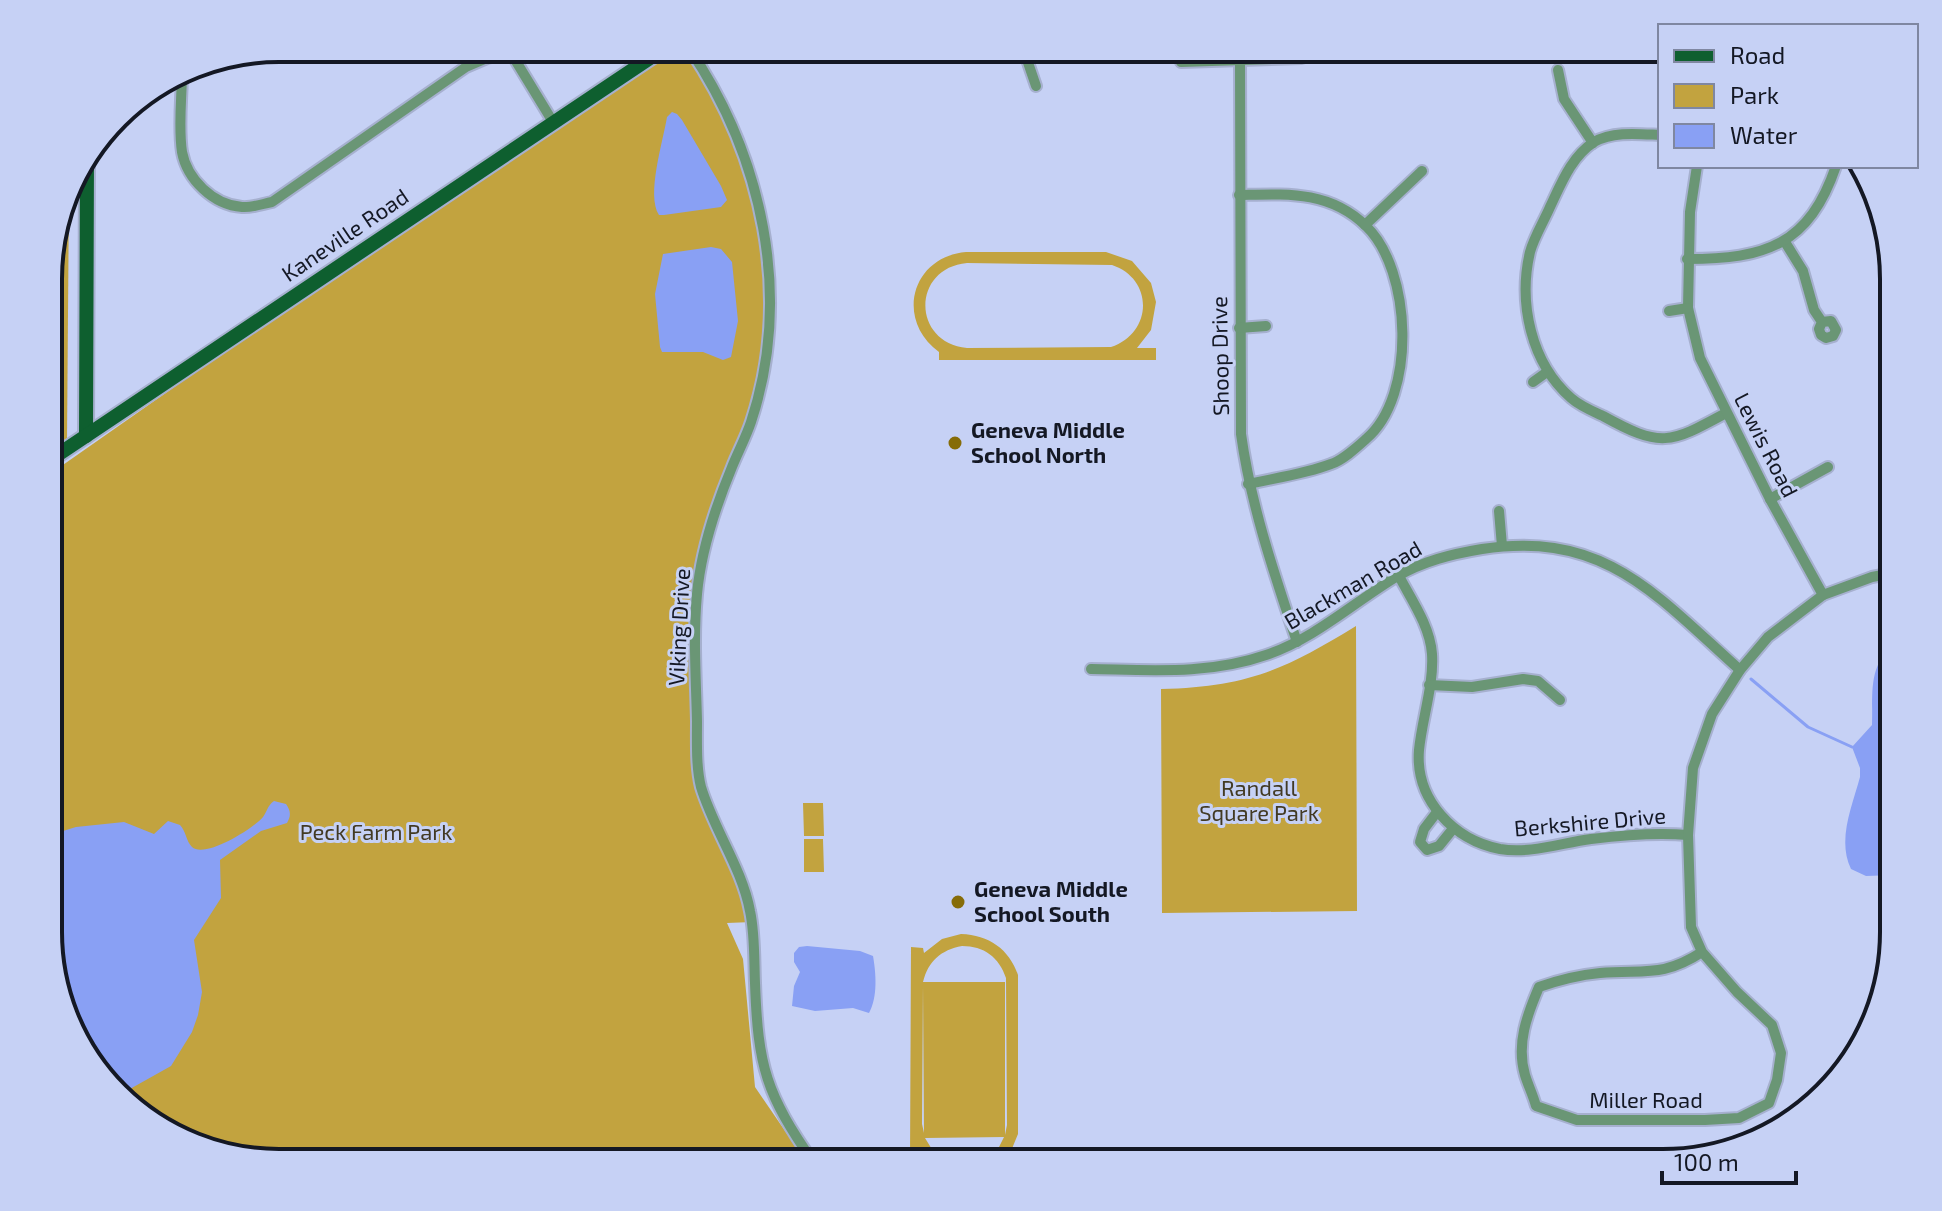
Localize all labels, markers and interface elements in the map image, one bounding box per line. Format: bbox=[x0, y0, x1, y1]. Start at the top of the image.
legend bbox=[1658, 24, 1918, 168]
text: Road bbox=[1730, 40, 1785, 69]
text: Park bbox=[1730, 80, 1779, 109]
text: Water bbox=[1730, 120, 1798, 149]
street label: Kaneville Road bbox=[276, 182, 413, 286]
street label: Shoop Drive bbox=[1205, 296, 1233, 416]
street label: Lewis Road bbox=[1730, 388, 1804, 501]
place label: Geneva Middle School North bbox=[971, 416, 1125, 467]
marker: Geneva Middle School North bbox=[946, 434, 964, 452]
street label: Blackman Road bbox=[1279, 534, 1426, 634]
street label: Viking Drive bbox=[662, 567, 694, 686]
park label: Randall Square Park bbox=[1199, 774, 1319, 825]
street label: Berkshire Drive bbox=[1513, 801, 1667, 841]
park label: Peck Farm Park bbox=[300, 818, 452, 844]
place label: Geneva Middle School South bbox=[974, 875, 1128, 926]
marker: Geneva Middle School South bbox=[949, 893, 967, 911]
street label: Miller Road bbox=[1589, 1086, 1703, 1112]
scale bar bbox=[1662, 1135, 1796, 1185]
text: 100 m bbox=[1674, 1147, 1739, 1176]

